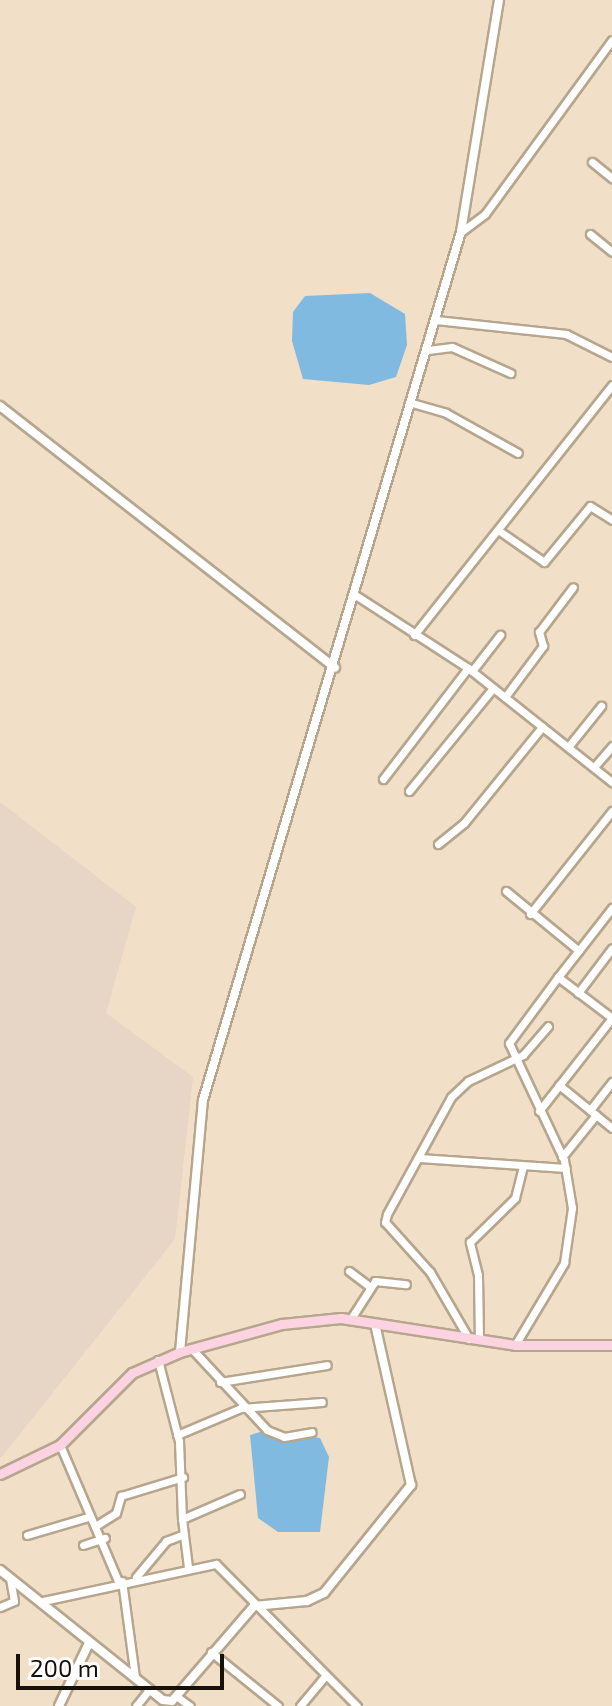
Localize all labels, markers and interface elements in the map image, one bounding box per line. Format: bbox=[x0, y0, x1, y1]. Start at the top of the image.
scale bar bbox=[20, 1638, 228, 1688]
text: 200 m bbox=[30, 1653, 99, 1682]

